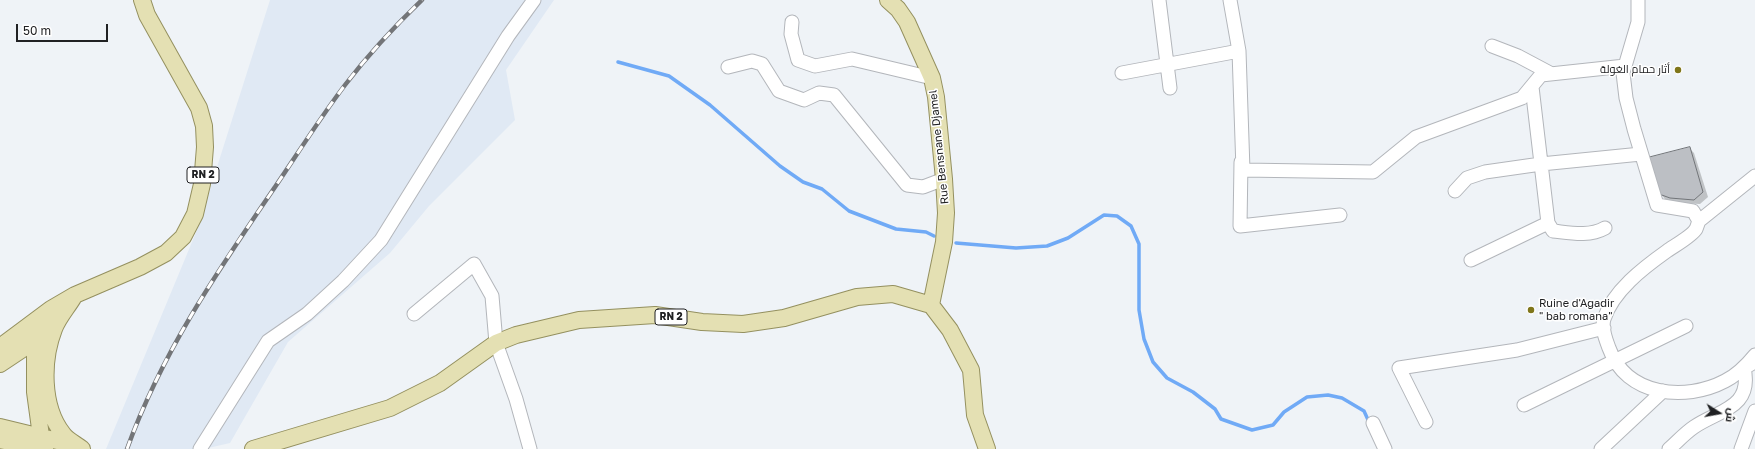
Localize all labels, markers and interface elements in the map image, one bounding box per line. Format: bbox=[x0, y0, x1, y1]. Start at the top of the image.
scale bar bbox=[18, 16, 110, 42]
text: 50 m bbox=[23, 23, 51, 38]
place label: أثار حمام الغولة bbox=[1600, 63, 1670, 77]
marker: أثار حمام الغولة bbox=[1673, 65, 1683, 75]
street label: Rue Bensnane Djamel bbox=[926, 89, 952, 205]
road number: RN 2 bbox=[187, 167, 219, 183]
place label: Ruine d'Agadir " bab romana" bbox=[1539, 297, 1614, 323]
marker: Ruine d'Agadir " bab romana" bbox=[1526, 305, 1536, 315]
road number: RN 2 bbox=[655, 309, 687, 325]
north arrow bbox=[1699, 393, 1739, 433]
text: ش bbox=[1724, 407, 1739, 424]

